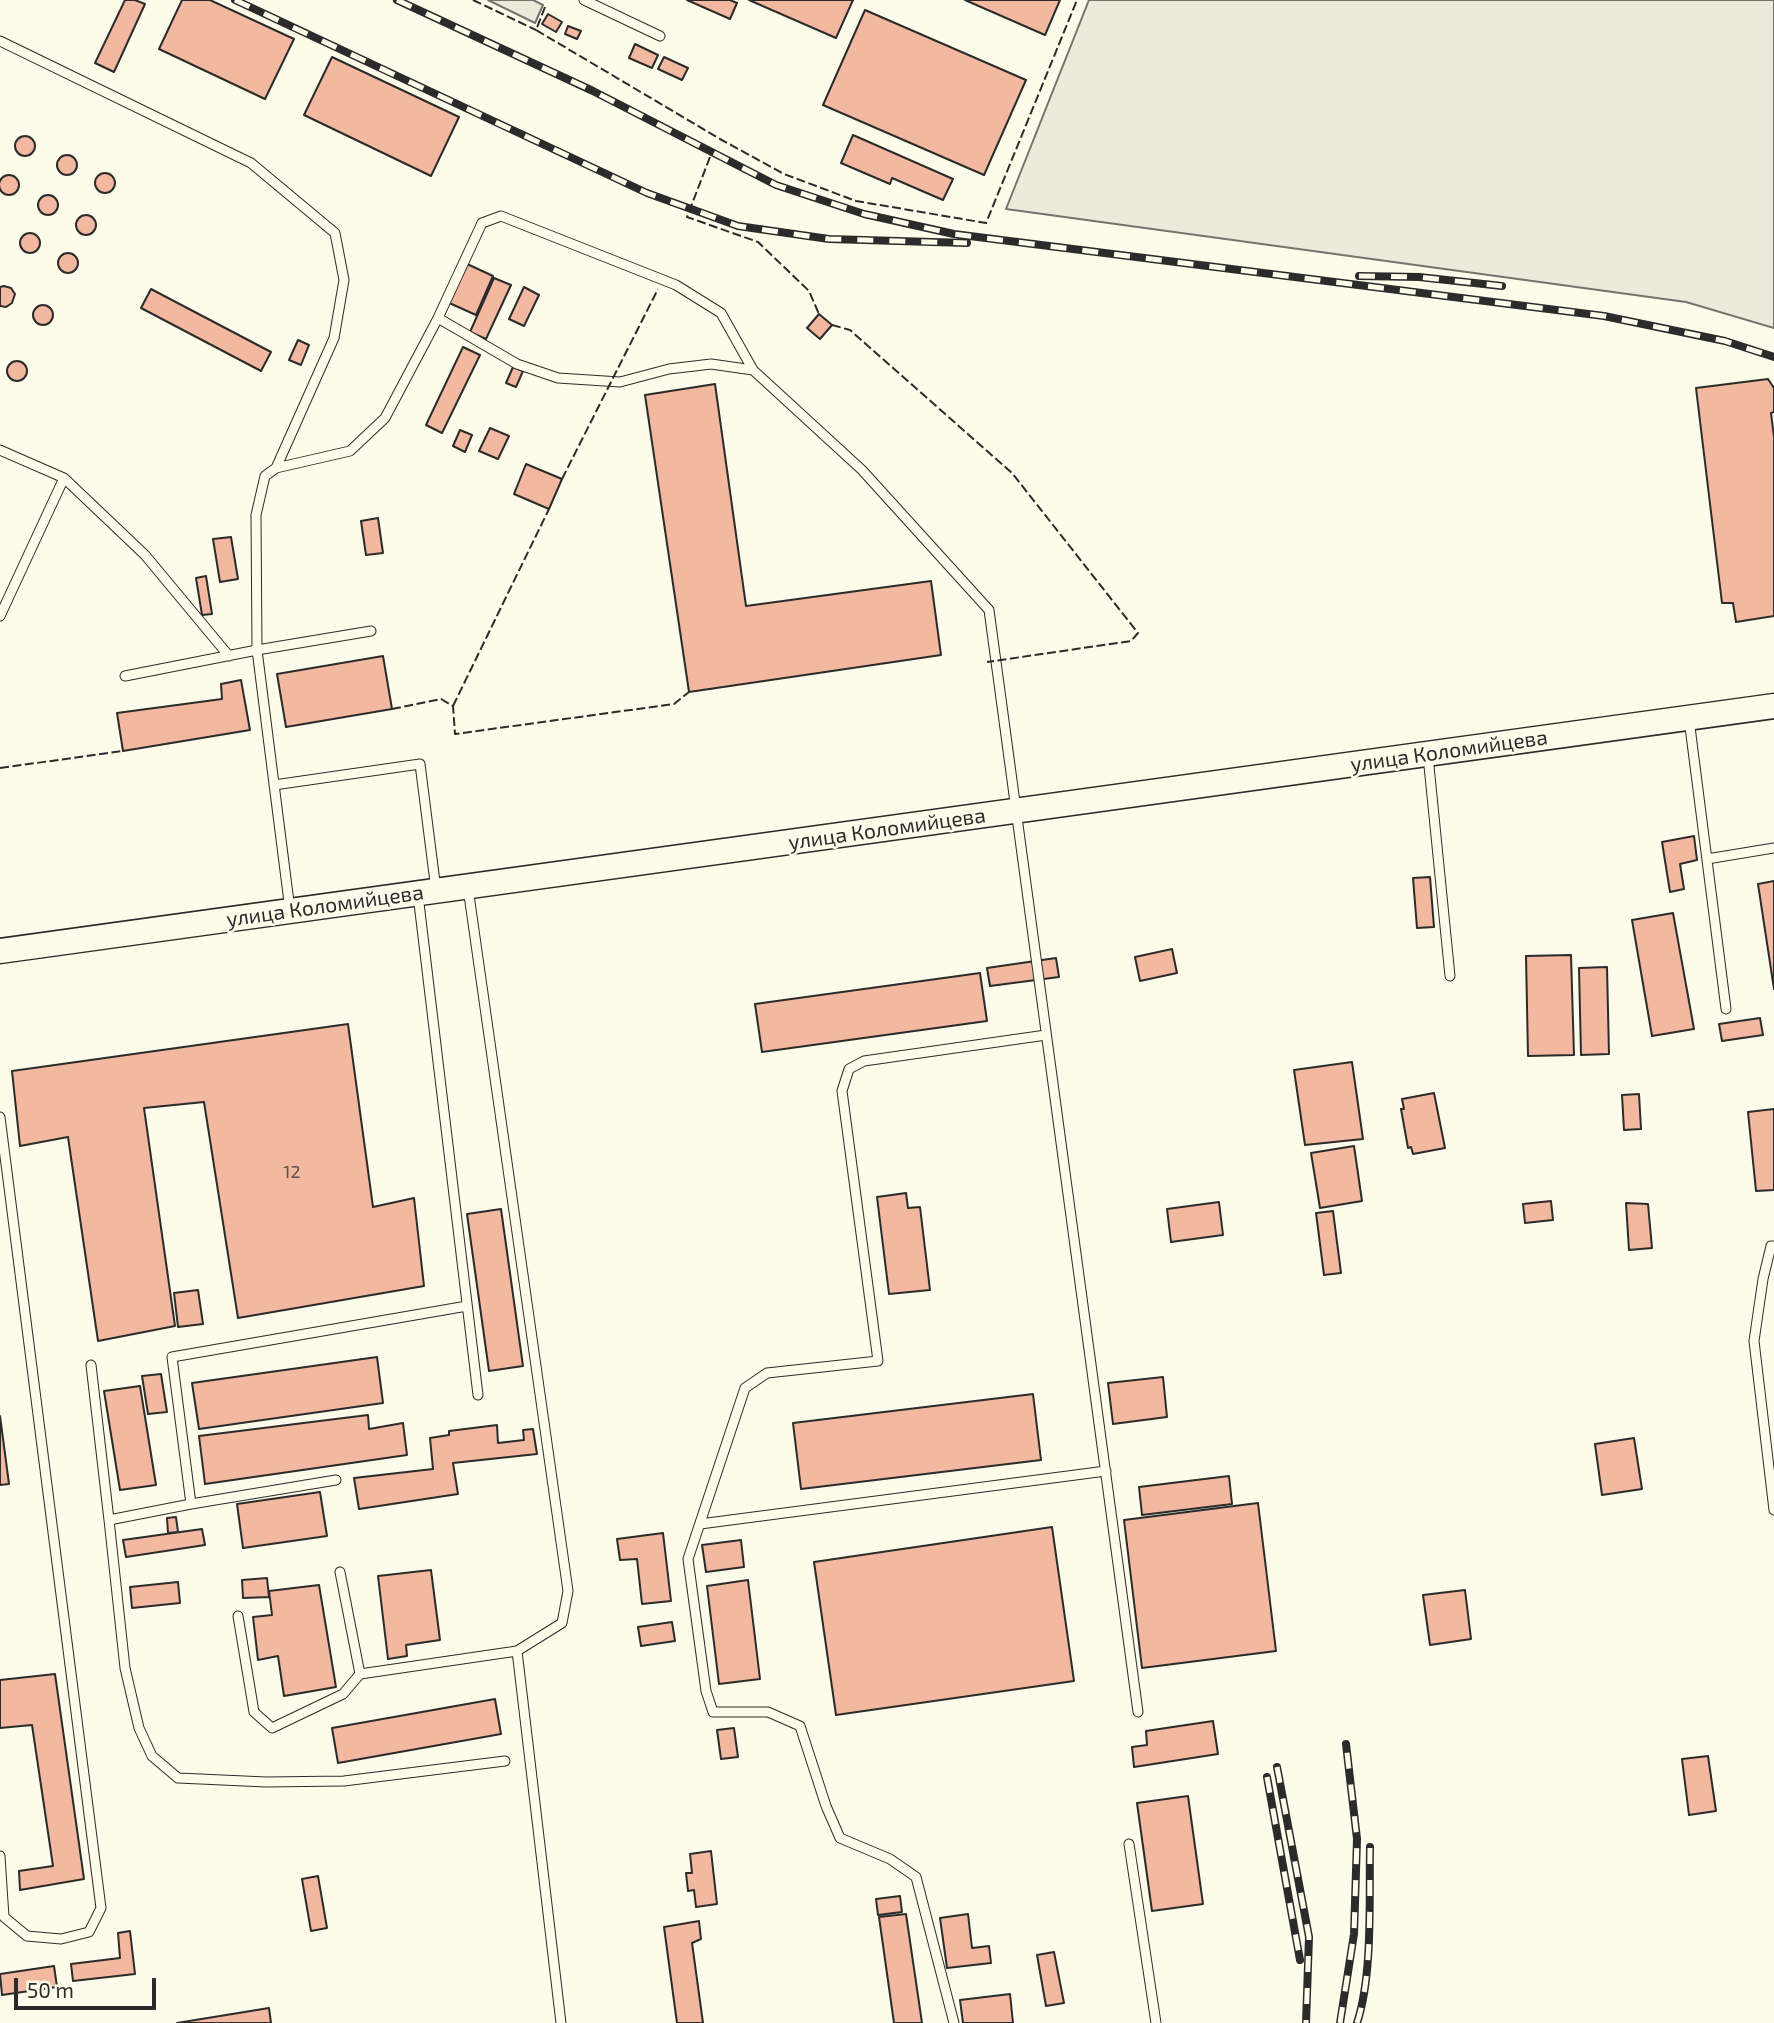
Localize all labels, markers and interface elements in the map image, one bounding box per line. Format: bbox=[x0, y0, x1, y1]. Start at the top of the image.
street label: улица Коломийцева bbox=[1349, 725, 1549, 777]
street label: улица Коломийцева bbox=[787, 803, 987, 855]
street label: улица Коломийцева bbox=[225, 880, 425, 932]
house number: 12 bbox=[283, 1161, 301, 1183]
scale bar bbox=[18, 1964, 159, 2008]
text: 50 m bbox=[27, 1977, 74, 2002]

